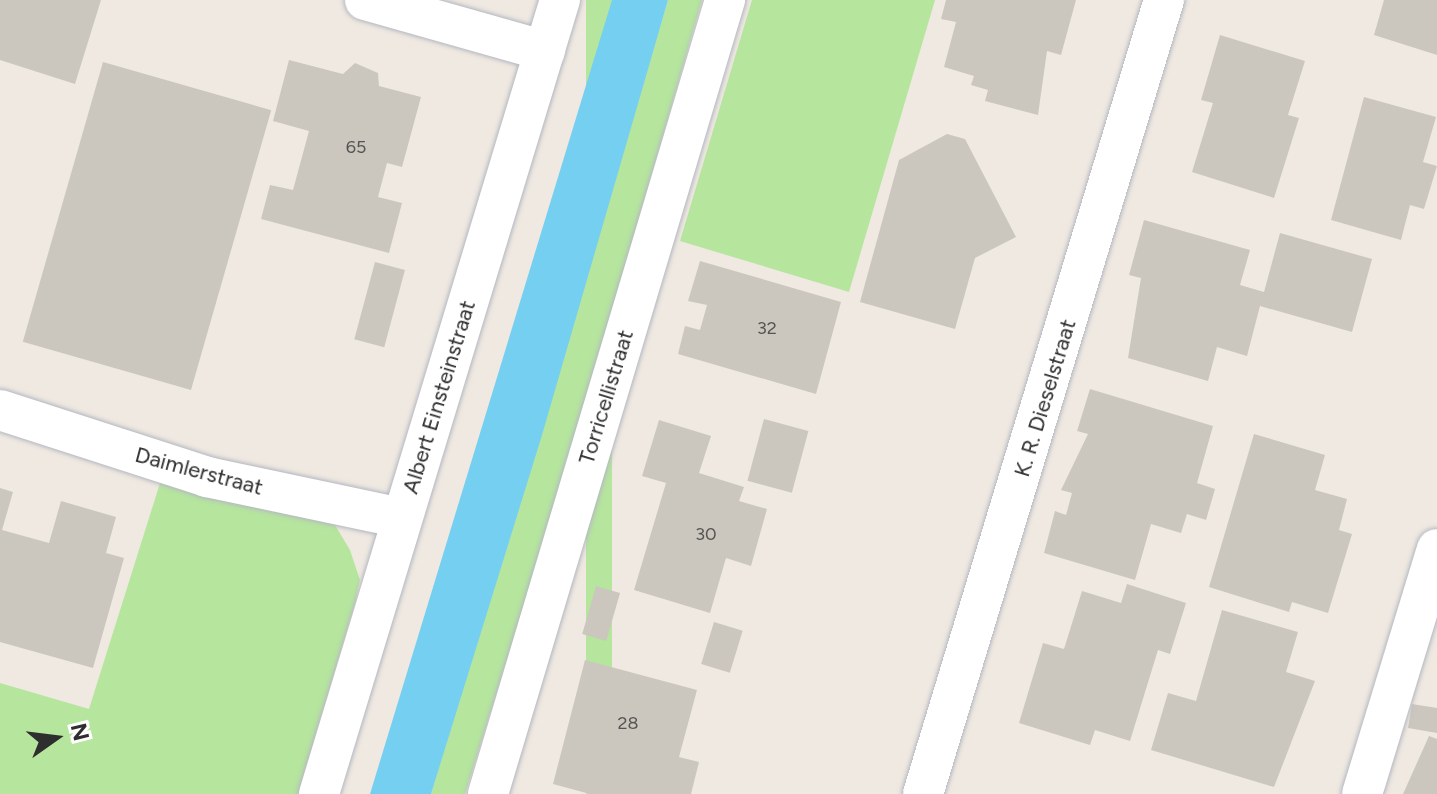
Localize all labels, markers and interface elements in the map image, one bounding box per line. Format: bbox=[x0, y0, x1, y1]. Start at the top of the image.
house number: 65 bbox=[346, 136, 366, 158]
street label: Albert Einsteinstraat bbox=[397, 297, 481, 497]
street label: K. R. Dieselstraat bbox=[1009, 316, 1081, 480]
house number: 32 bbox=[757, 317, 777, 339]
street label: Torricellistraat bbox=[573, 327, 639, 467]
street label: Daimlerstraat bbox=[132, 441, 266, 501]
house number: 30 bbox=[695, 523, 717, 545]
north arrow bbox=[16, 698, 96, 778]
house number: 28 bbox=[617, 712, 639, 734]
text: N bbox=[65, 721, 95, 744]

